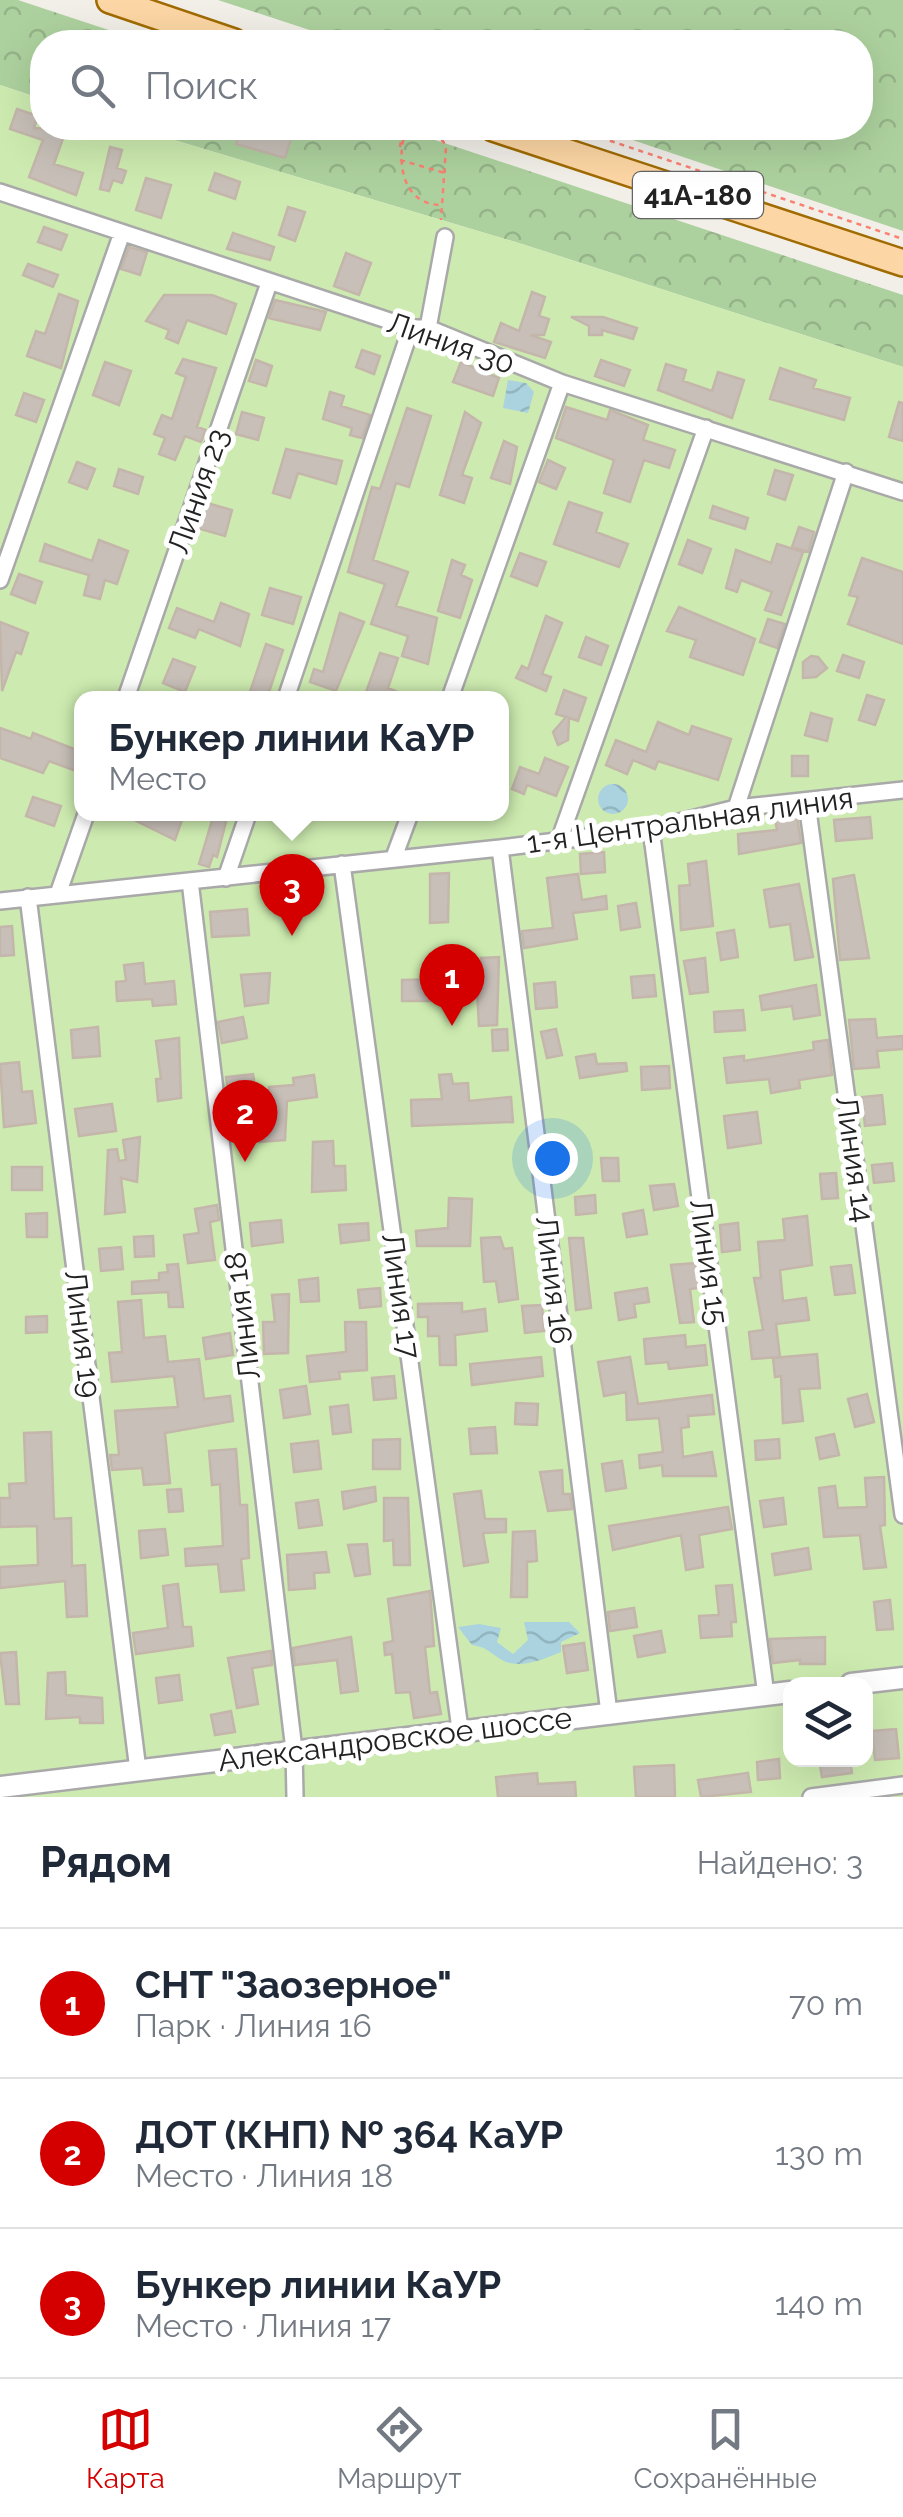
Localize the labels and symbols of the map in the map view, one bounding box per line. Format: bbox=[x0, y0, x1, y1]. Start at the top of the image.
road number: 41А-180 bbox=[633, 172, 763, 218]
street label: Линия 30 bbox=[383, 305, 519, 381]
street label: Линия 23 bbox=[160, 424, 236, 558]
street label: 1-я Центральная линия bbox=[525, 780, 855, 860]
pin: 3 bbox=[260, 854, 324, 936]
pin: 1 bbox=[420, 944, 484, 1026]
pin: 2 bbox=[212, 1080, 278, 1162]
street label: Линия 14 bbox=[829, 1094, 881, 1224]
your location bbox=[527, 1133, 578, 1184]
street label: Линия 15 bbox=[683, 1197, 735, 1327]
street label: Линия 16 bbox=[529, 1214, 579, 1346]
street label: Линия 17 bbox=[375, 1231, 427, 1361]
street label: Линия 18 bbox=[217, 1250, 267, 1382]
street label: Линия 19 bbox=[58, 1268, 108, 1400]
street label: Александровское шоссе bbox=[216, 1700, 574, 1778]

